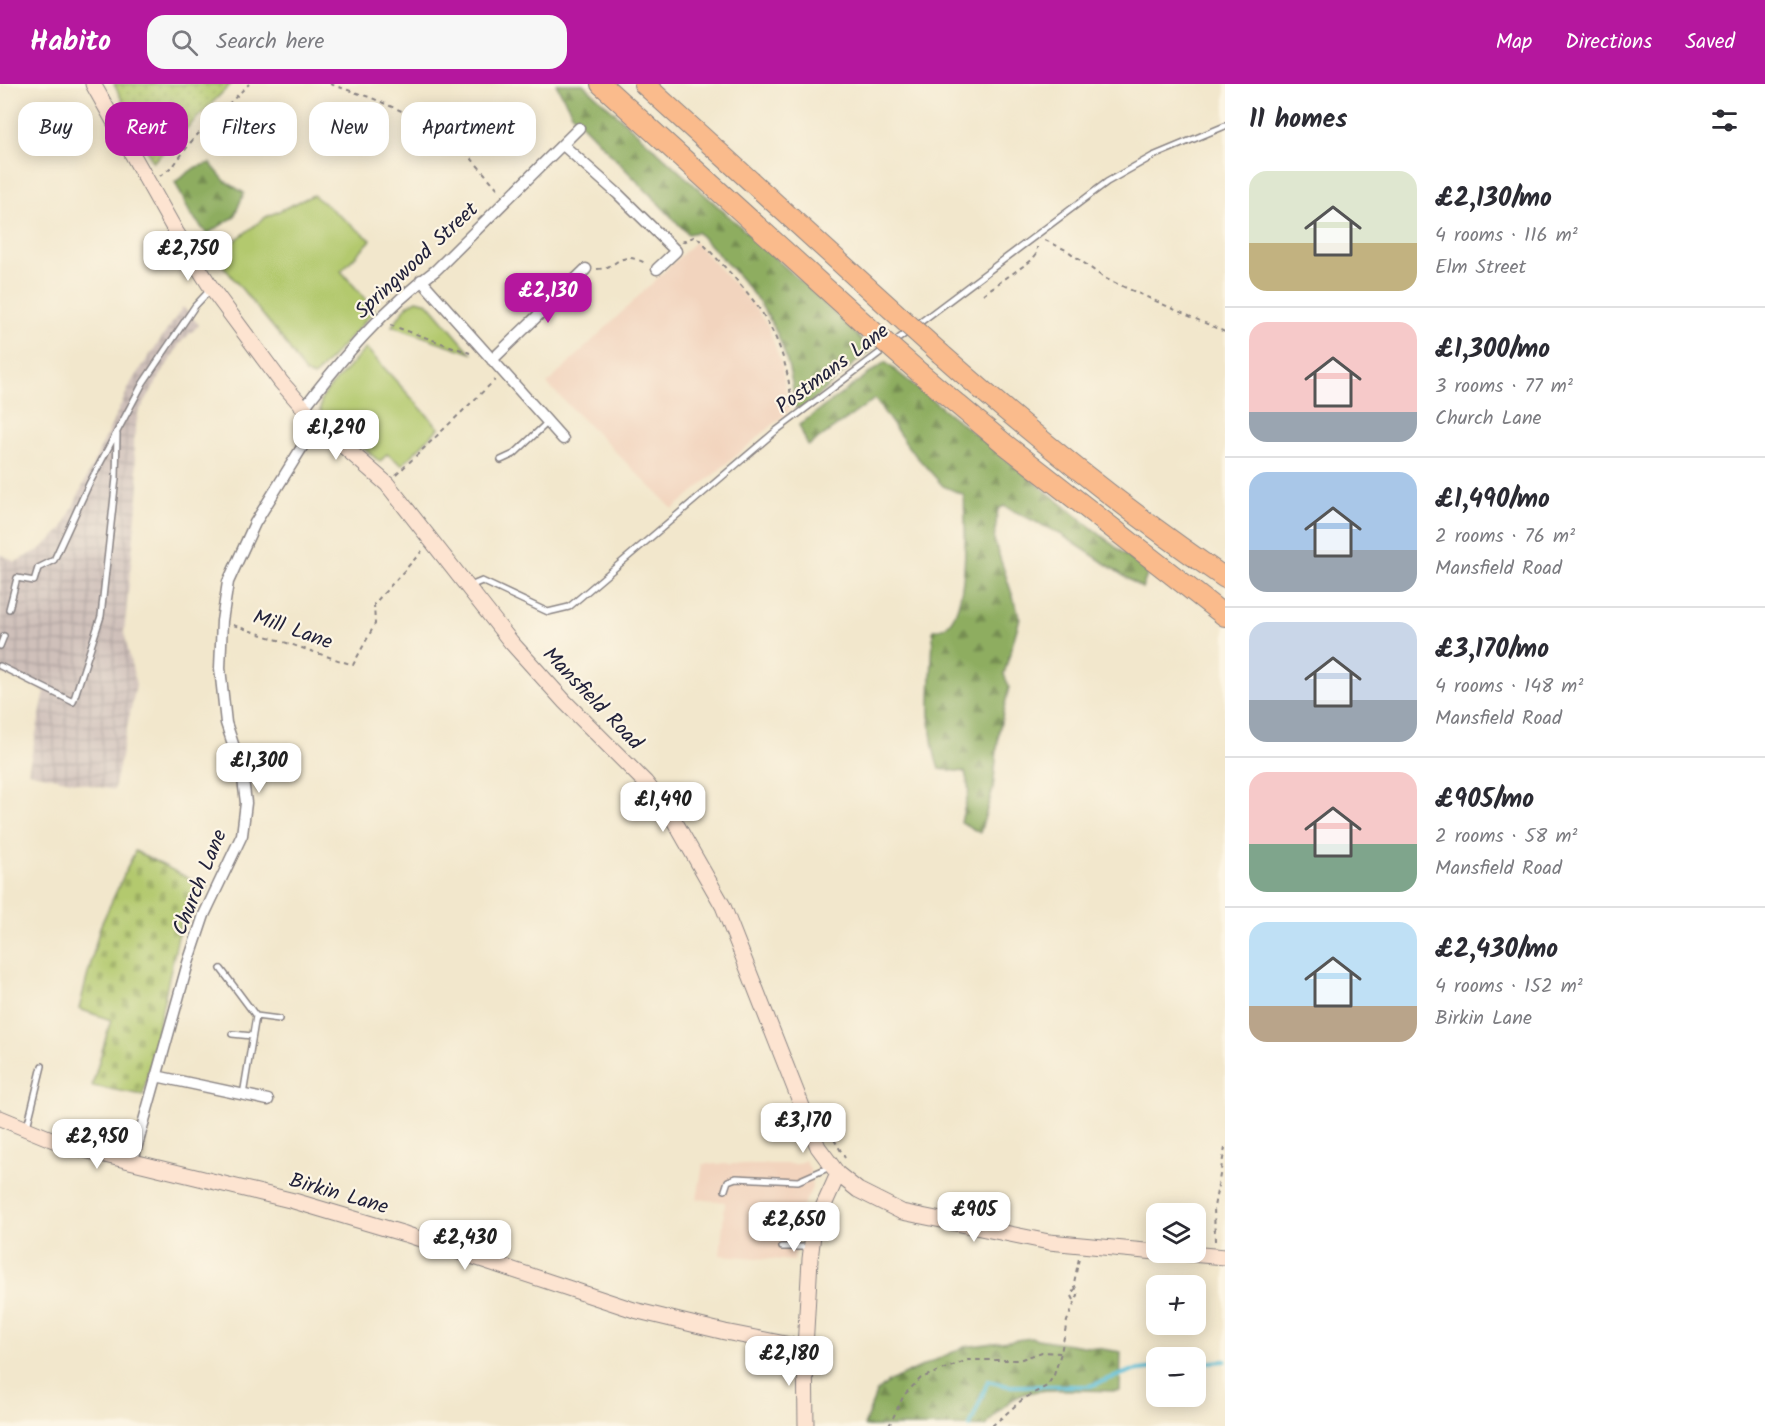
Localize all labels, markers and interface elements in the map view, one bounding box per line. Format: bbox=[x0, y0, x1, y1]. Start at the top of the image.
search box bbox=[147, 15, 567, 69]
text: Habito bbox=[30, 20, 111, 65]
text: Search here bbox=[216, 25, 325, 60]
icon: search bbox=[168, 26, 201, 59]
text: Map bbox=[1496, 26, 1532, 59]
text: Directions bbox=[1565, 26, 1652, 59]
text: Saved bbox=[1685, 26, 1735, 59]
text: 11 homes bbox=[1249, 99, 1347, 141]
chip: Buy bbox=[18, 102, 93, 156]
chip: Rent bbox=[105, 102, 188, 156]
chip: Filters bbox=[200, 102, 297, 156]
chip: New bbox=[309, 102, 389, 156]
chip: Apartment bbox=[401, 102, 536, 156]
icon: filters bbox=[1708, 104, 1741, 137]
text: £2,130/mo bbox=[1435, 178, 1552, 220]
street label: Springwood Street bbox=[347, 194, 487, 328]
icon: home bbox=[1297, 195, 1369, 267]
text: 4 rooms · 116 m² bbox=[1435, 220, 1578, 252]
pin: £2,750 bbox=[139, 231, 237, 282]
text: £2,750 bbox=[157, 234, 219, 266]
text: Elm Street bbox=[1435, 252, 1526, 284]
pin: £2,130 bbox=[499, 273, 597, 324]
text: £2,130 bbox=[519, 276, 577, 308]
street label: Postmans Lane bbox=[769, 315, 897, 423]
text: £1,300/mo bbox=[1435, 329, 1550, 371]
icon: home bbox=[1297, 346, 1369, 418]
text: 3 rooms · 77 m² bbox=[1435, 371, 1573, 403]
text: Church Lane bbox=[1435, 403, 1542, 435]
pin: £1,290 bbox=[287, 410, 385, 461]
text: £1,290 bbox=[307, 413, 365, 445]
text: £1,490/mo bbox=[1435, 479, 1550, 521]
icon: home bbox=[1297, 496, 1369, 568]
text: 2 rooms · 76 m² bbox=[1435, 521, 1575, 553]
text: Mansfield Road bbox=[1435, 553, 1562, 585]
street label: Mill Lane bbox=[248, 601, 337, 660]
text: £3,170/mo bbox=[1435, 629, 1549, 671]
street label: Mansfield Road bbox=[534, 640, 650, 759]
icon: home bbox=[1297, 646, 1369, 718]
text: 4 rooms · 148 m² bbox=[1435, 671, 1583, 703]
text: Mansfield Road bbox=[1435, 703, 1562, 735]
pin: £1,300 bbox=[210, 743, 308, 794]
text: £1,300 bbox=[230, 746, 288, 778]
text: £905/mo bbox=[1435, 779, 1534, 821]
pin: £1,490 bbox=[614, 782, 712, 833]
text: £1,490 bbox=[634, 785, 692, 817]
icon: home bbox=[1297, 796, 1369, 868]
text: 2 rooms · 58 m² bbox=[1435, 821, 1577, 853]
street label: Church Lane bbox=[164, 824, 237, 941]
text: Mansfield Road bbox=[1435, 853, 1562, 885]
text: £2,430/mo bbox=[1435, 929, 1558, 971]
icon: home bbox=[1297, 946, 1369, 1018]
text: 4 rooms · 152 m² bbox=[1435, 971, 1583, 1003]
text: Birkin Lane bbox=[1435, 1003, 1532, 1035]
pin: £3,170 bbox=[754, 1103, 852, 1154]
text: £3,170 bbox=[775, 1106, 831, 1138]
pin: £2,950 bbox=[48, 1119, 146, 1170]
text: £2,950 bbox=[66, 1122, 128, 1154]
street label: Birkin Lane bbox=[285, 1165, 393, 1224]
pin: £905 bbox=[938, 1192, 1010, 1243]
text: £905 bbox=[951, 1195, 997, 1227]
pin: £2,650 bbox=[745, 1202, 843, 1253]
map controls bbox=[1146, 1203, 1206, 1407]
button: layers bbox=[1146, 1203, 1206, 1263]
text: £2,650 bbox=[763, 1205, 825, 1237]
pin: £2,430 bbox=[416, 1220, 514, 1271]
text: £2,430 bbox=[433, 1223, 497, 1255]
button: + bbox=[1146, 1275, 1206, 1335]
pin: £2,180 bbox=[740, 1336, 838, 1387]
text: £2,180 bbox=[759, 1339, 819, 1371]
button: − bbox=[1146, 1347, 1206, 1407]

